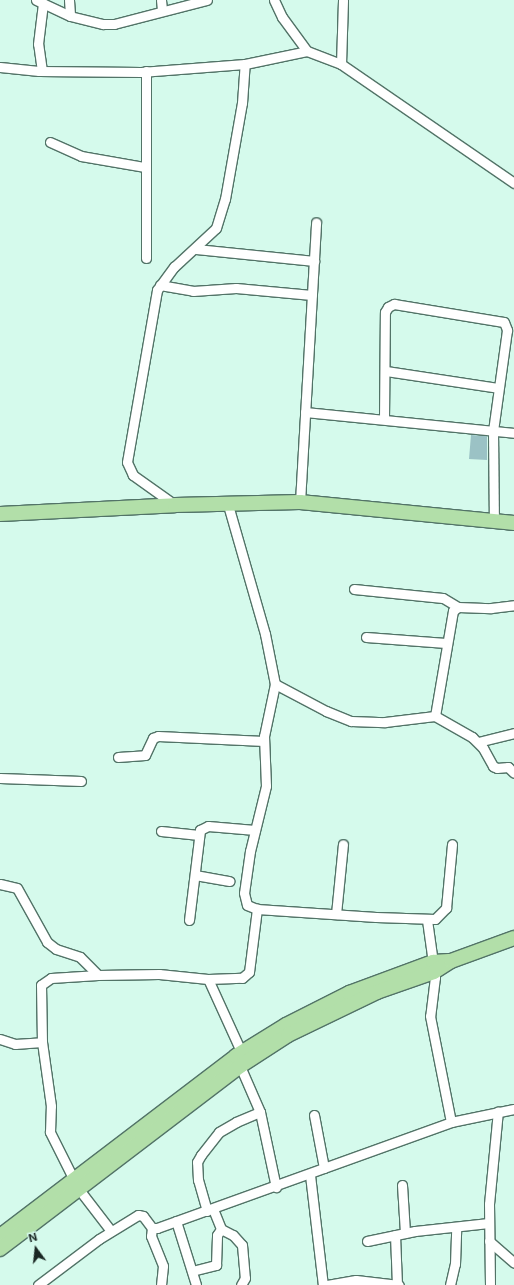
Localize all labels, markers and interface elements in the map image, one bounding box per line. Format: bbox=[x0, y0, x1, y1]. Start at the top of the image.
north arrow bbox=[16, 1229, 56, 1269]
text: N bbox=[27, 1230, 39, 1245]

